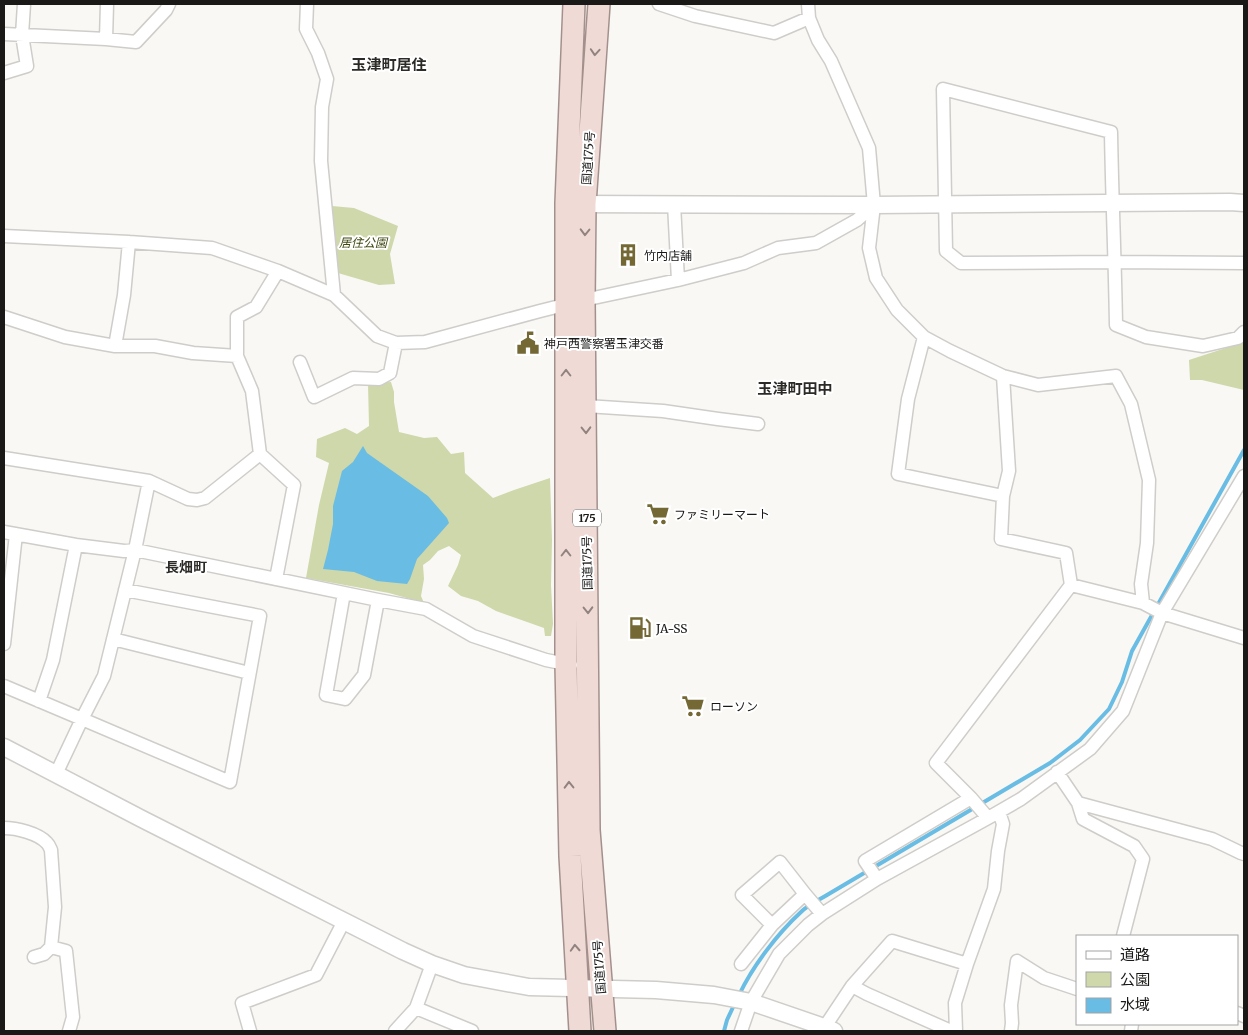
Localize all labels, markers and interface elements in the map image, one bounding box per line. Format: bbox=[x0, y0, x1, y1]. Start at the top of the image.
one-way arrow bbox=[590, 49, 601, 57]
district label: 玉津町居住 bbox=[351, 55, 427, 74]
street label: 国道175号 bbox=[579, 130, 597, 186]
one-way arrow bbox=[580, 228, 590, 236]
park label: 居住公園 bbox=[339, 235, 389, 250]
building icon: 竹内店舗 bbox=[615, 242, 641, 268]
place label: 竹内店舗 bbox=[644, 248, 692, 263]
public building icon: 神戸西警察署玉津交番 bbox=[515, 330, 541, 356]
place label: 神戸西警察署玉津交番 bbox=[544, 336, 664, 351]
one-way arrow bbox=[561, 369, 571, 376]
district label: 玉津町田中 bbox=[757, 379, 833, 398]
one-way arrow bbox=[581, 426, 591, 434]
supermarket icon: ファミリーマート bbox=[645, 501, 671, 527]
place label: ファミリーマート bbox=[674, 507, 770, 522]
road number: 175 bbox=[573, 509, 601, 526]
street label: 国道175号 bbox=[579, 536, 595, 590]
one-way arrow bbox=[561, 549, 571, 556]
district label: 長畑町 bbox=[165, 558, 207, 576]
one-way arrow bbox=[583, 606, 593, 614]
fuel station icon: JA-SS bbox=[627, 615, 653, 641]
place label: JA-SS bbox=[655, 621, 687, 636]
supermarket icon: ローソン bbox=[680, 693, 706, 719]
place label: ローソン bbox=[710, 699, 758, 714]
one-way arrow bbox=[564, 781, 574, 789]
legend bbox=[1076, 935, 1238, 1025]
street label: 国道175号 bbox=[590, 939, 608, 995]
one-way arrow bbox=[570, 943, 580, 951]
text: 道路 bbox=[1120, 945, 1150, 964]
text: 公園 bbox=[1120, 970, 1150, 989]
text: 水域 bbox=[1120, 995, 1150, 1014]

